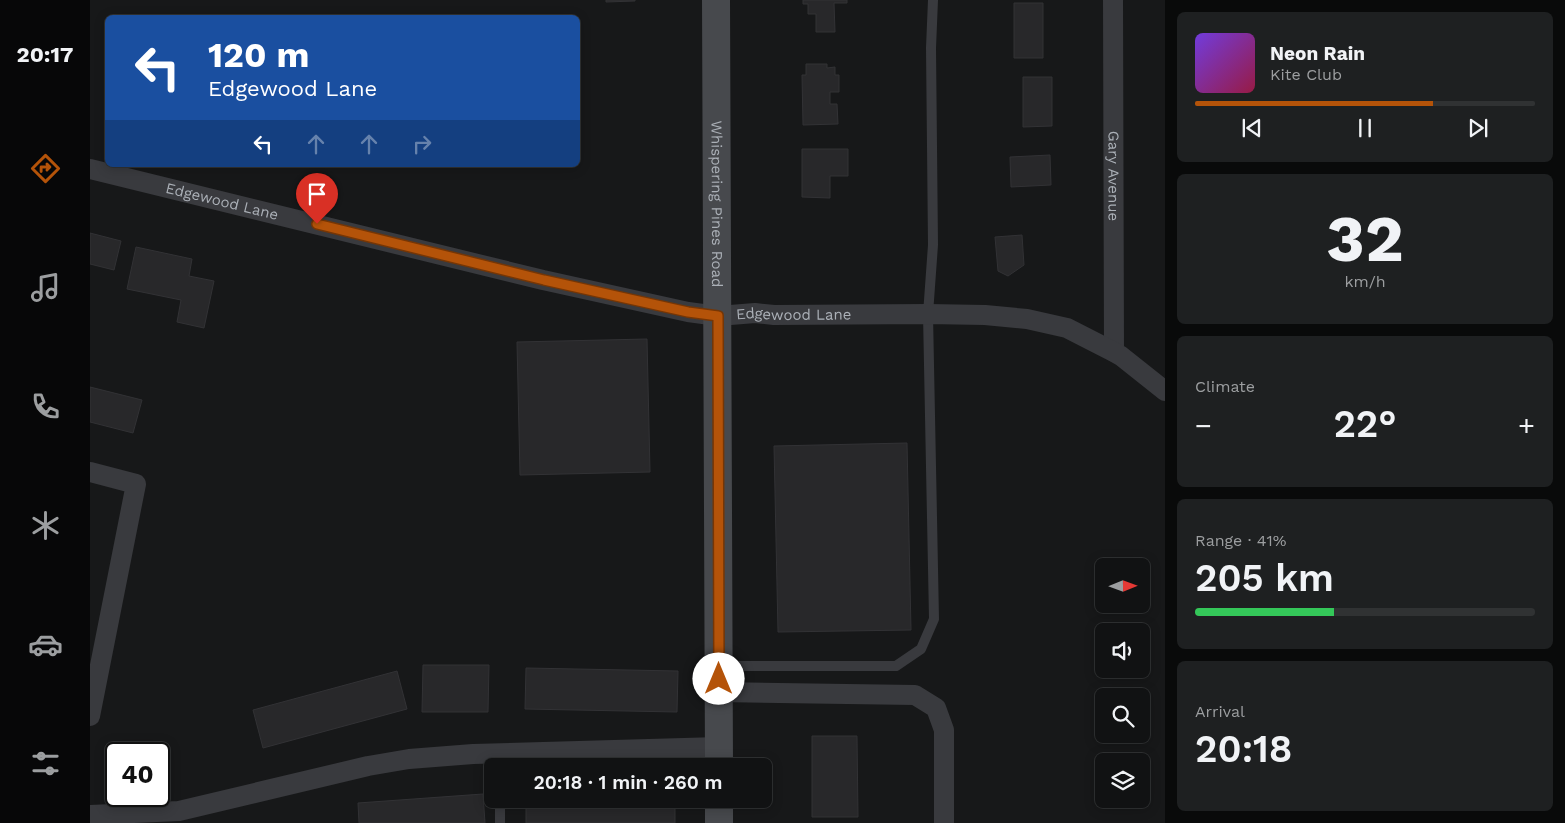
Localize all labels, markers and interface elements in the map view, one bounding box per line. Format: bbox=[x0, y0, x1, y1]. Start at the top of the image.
text: 120 m bbox=[208, 34, 309, 76]
icon: left bbox=[125, 35, 190, 100]
text: 20:17 bbox=[17, 42, 73, 67]
text: Neon Rain bbox=[1270, 42, 1365, 65]
text: Kite Club bbox=[1270, 65, 1342, 84]
text: Edgewood Lane bbox=[208, 76, 377, 101]
icon: previous bbox=[1238, 114, 1266, 142]
icon: pause bbox=[1351, 114, 1379, 142]
icon: next bbox=[1464, 114, 1492, 142]
street label: Whispering Pines Road bbox=[707, 120, 726, 288]
icon: left bbox=[249, 130, 277, 158]
icon: ahead bbox=[302, 130, 330, 158]
icon: ahead bbox=[355, 130, 383, 158]
icon: right bbox=[408, 130, 436, 158]
street label: Gary Avenue bbox=[1104, 131, 1123, 221]
icon: directions bbox=[28, 151, 63, 186]
pin bbox=[296, 173, 338, 224]
street label: Edgewood Lane bbox=[164, 179, 280, 224]
icon: arrive bbox=[303, 180, 331, 208]
text: 32 bbox=[1326, 201, 1404, 277]
icon: music bbox=[28, 270, 63, 305]
text: km/h bbox=[1344, 272, 1386, 291]
street label: Edgewood Lane bbox=[735, 304, 851, 324]
text: Climate bbox=[1195, 377, 1255, 396]
icon: phone bbox=[28, 389, 63, 424]
text: 22° bbox=[1333, 402, 1397, 446]
text: − bbox=[1195, 409, 1212, 442]
text: + bbox=[1518, 409, 1535, 442]
icon: climate bbox=[28, 508, 63, 543]
text: Range · 41% bbox=[1195, 531, 1286, 550]
text: 205 km bbox=[1195, 556, 1334, 600]
north arrow bbox=[1095, 558, 1150, 612]
map controls bbox=[1095, 558, 1150, 808]
button: sound bbox=[1095, 623, 1150, 678]
icon: car bbox=[28, 627, 63, 662]
position arrow bbox=[692, 652, 744, 704]
button: search bbox=[1095, 688, 1150, 743]
text: Arrival bbox=[1195, 702, 1245, 721]
text: 20:18 bbox=[1195, 727, 1293, 771]
speed limit sign: 40 bbox=[105, 742, 170, 807]
icon: filters bbox=[28, 746, 63, 781]
button: layers bbox=[1095, 753, 1150, 808]
text: 20:18 · 1 min · 260 m bbox=[533, 771, 723, 794]

